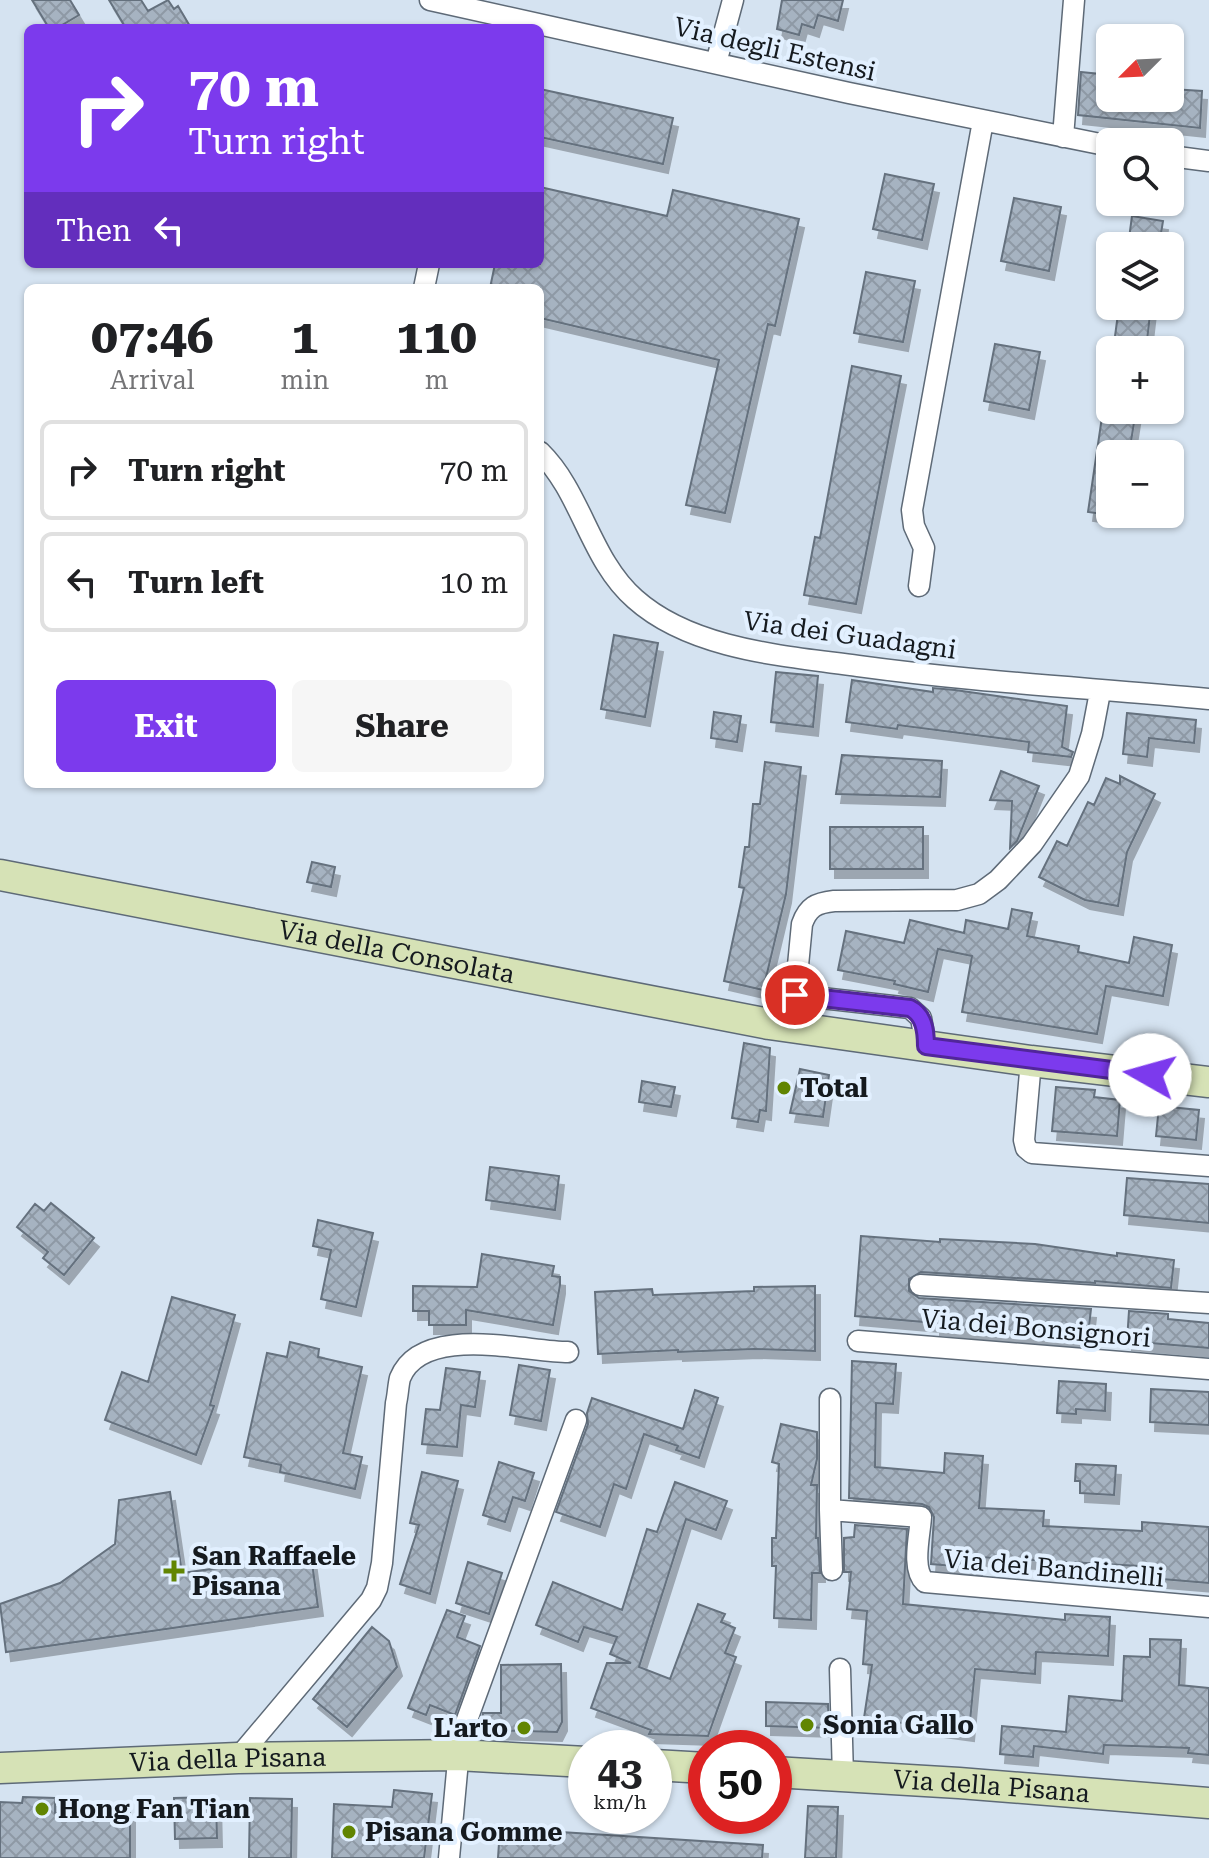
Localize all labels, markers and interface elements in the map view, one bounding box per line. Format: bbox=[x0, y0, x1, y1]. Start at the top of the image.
street label: Via degli Estensi bbox=[671, 11, 879, 87]
north arrow bbox=[1096, 24, 1184, 112]
map controls bbox=[1096, 24, 1184, 528]
text: 70 m bbox=[188, 54, 319, 120]
icon: right bbox=[56, 56, 160, 160]
text: Turn right bbox=[188, 121, 365, 163]
button: search bbox=[1096, 128, 1184, 216]
icon: left bbox=[147, 208, 191, 252]
text: Then bbox=[56, 213, 131, 248]
button: layers bbox=[1096, 232, 1184, 320]
text: 07:46 bbox=[91, 309, 214, 365]
text: 1 bbox=[291, 309, 318, 365]
text: 110 bbox=[396, 309, 477, 365]
button: + bbox=[1096, 336, 1184, 424]
text: Arrival bbox=[110, 365, 195, 395]
text: min bbox=[281, 365, 329, 395]
text: m bbox=[425, 365, 449, 395]
button: − bbox=[1096, 440, 1184, 528]
icon: right bbox=[60, 448, 104, 492]
text: Turn right bbox=[128, 453, 285, 488]
text: 70 m bbox=[439, 453, 508, 488]
icon: left bbox=[60, 560, 104, 604]
text: Turn left bbox=[128, 565, 264, 600]
text: 10 m bbox=[439, 565, 508, 600]
street label: Via dei Guadagni bbox=[742, 605, 958, 665]
button: Exit bbox=[56, 680, 276, 772]
button: Share bbox=[292, 680, 512, 772]
street label: Via della Consolata bbox=[276, 914, 517, 989]
pin bbox=[761, 961, 829, 1029]
icon: arrive bbox=[773, 973, 817, 1017]
position arrow bbox=[1108, 1033, 1192, 1117]
place label: Total bbox=[800, 1073, 869, 1103]
marker: Total bbox=[775, 1079, 793, 1097]
street label: Via dei Bonsignori bbox=[920, 1303, 1152, 1353]
place label: San Raffaele Pisana bbox=[192, 1541, 356, 1601]
street label: Via dei Bandinelli bbox=[943, 1543, 1165, 1593]
marker: San Raffaele Pisana bbox=[163, 1560, 185, 1582]
place label: Sonia Gallo bbox=[823, 1710, 974, 1740]
place label: L'arto bbox=[434, 1713, 508, 1743]
marker: Sonia Gallo bbox=[798, 1716, 816, 1734]
marker: L'arto bbox=[515, 1719, 533, 1737]
speed limit sign: 50 bbox=[688, 1730, 792, 1834]
street label: Via della Pisana bbox=[129, 1742, 327, 1778]
text: 43 bbox=[598, 1748, 642, 1795]
street label: Via della Pisana bbox=[892, 1764, 1091, 1808]
text: km/h bbox=[593, 1790, 647, 1814]
place label: Hong Fan Tian bbox=[58, 1794, 250, 1824]
marker: Hong Fan Tian bbox=[33, 1800, 51, 1818]
place label: Pisana Gomme bbox=[365, 1817, 563, 1847]
marker: Pisana Gomme bbox=[340, 1823, 358, 1841]

